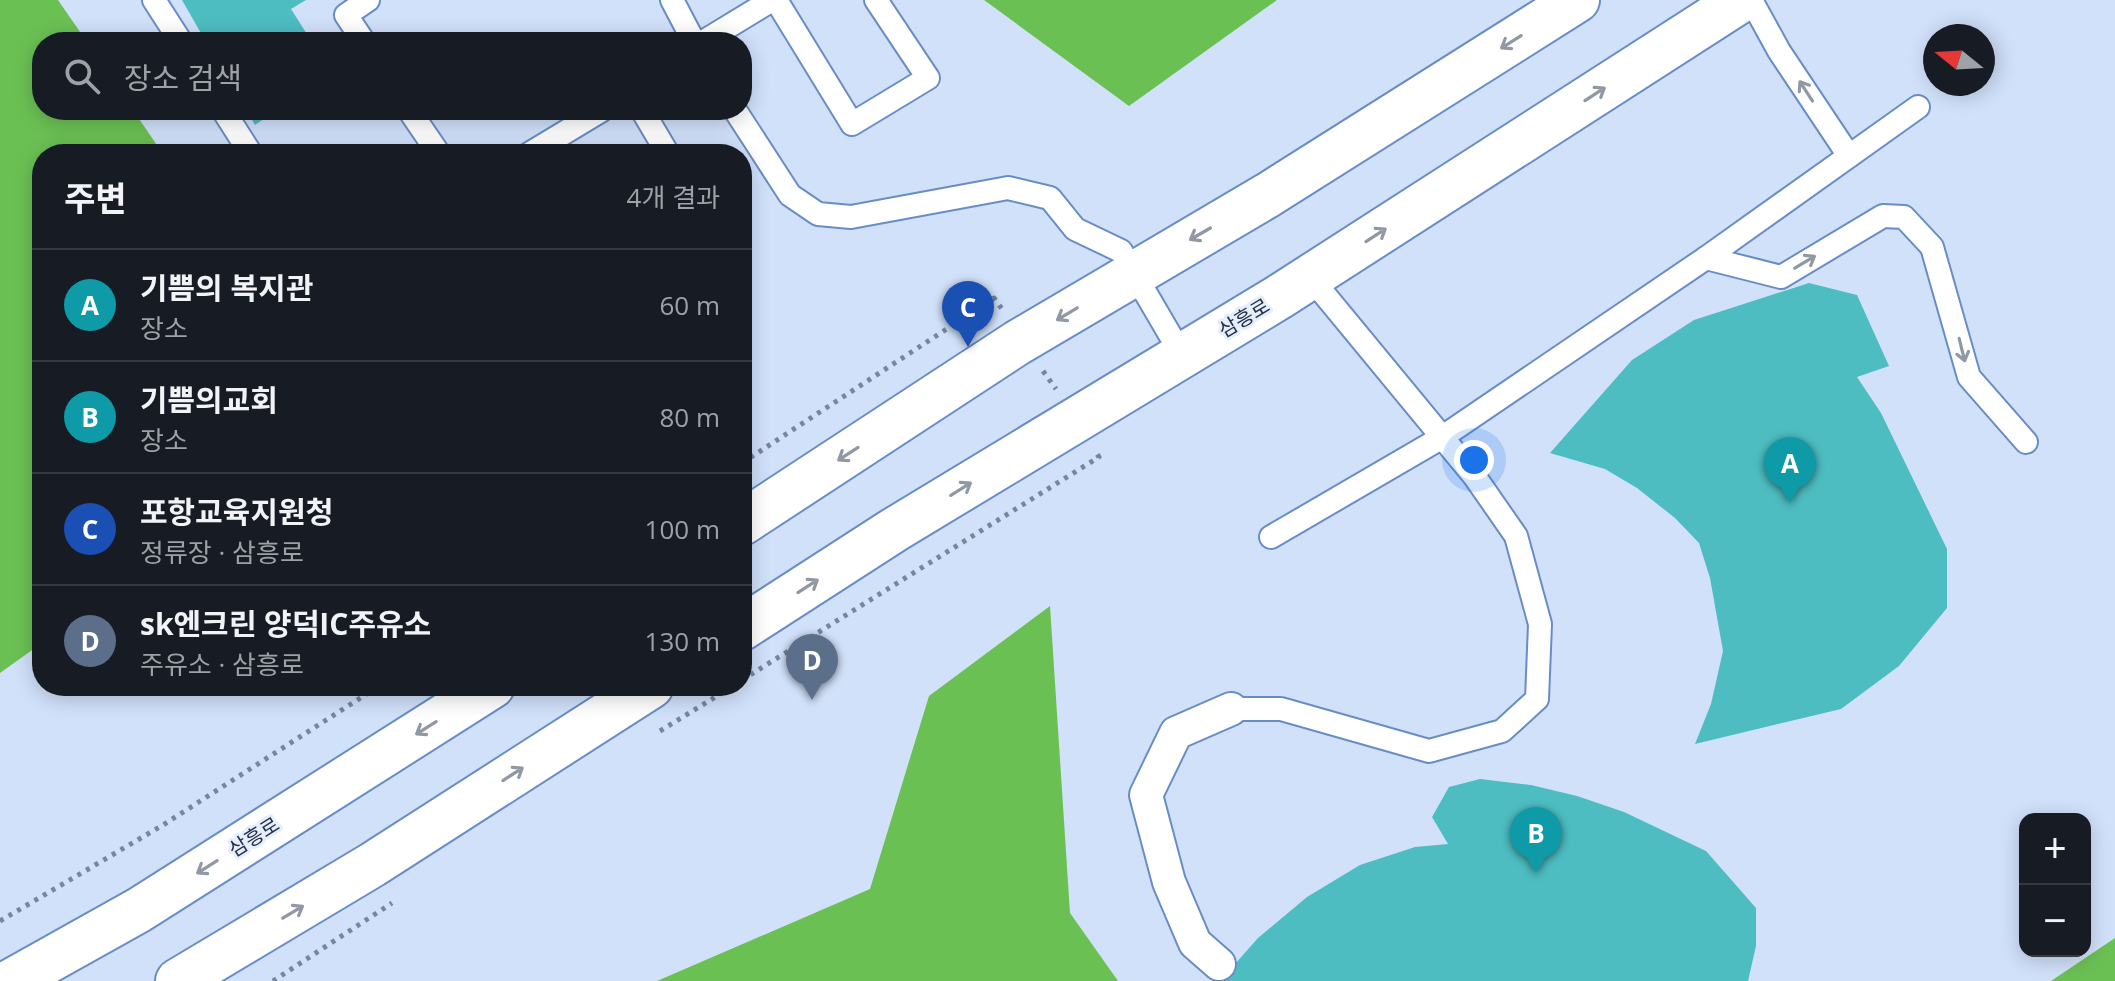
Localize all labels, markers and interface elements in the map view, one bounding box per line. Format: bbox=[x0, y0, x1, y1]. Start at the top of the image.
north arrow bbox=[1923, 24, 1995, 96]
search box bbox=[32, 32, 752, 120]
one-way arrow bbox=[1500, 34, 1523, 50]
icon: search bbox=[60, 54, 104, 98]
text: 장소 검색 bbox=[124, 57, 242, 98]
one-way arrow bbox=[1797, 80, 1813, 103]
one-way arrow bbox=[1583, 85, 1605, 102]
text: 주변 bbox=[64, 175, 127, 221]
text: 4개 결과 bbox=[627, 179, 720, 215]
one-way arrow bbox=[1364, 226, 1387, 242]
one-way arrow bbox=[1189, 227, 1213, 242]
one-way arrow bbox=[1793, 254, 1816, 270]
text: 기쁨의 복지관 bbox=[140, 267, 313, 308]
pin: C bbox=[942, 281, 994, 347]
text: A bbox=[81, 287, 99, 323]
text: 60 m bbox=[659, 287, 720, 323]
street label: 삼흥로 bbox=[1213, 292, 1274, 343]
one-way arrow bbox=[1056, 306, 1079, 322]
text: 장소 bbox=[140, 310, 188, 346]
one-way arrow bbox=[1956, 336, 1971, 362]
text: 기쁨의교회 bbox=[140, 379, 278, 420]
text: B bbox=[81, 399, 99, 435]
text: 80 m bbox=[659, 399, 720, 435]
text: 장소 bbox=[140, 422, 188, 458]
pin: A bbox=[1764, 437, 1816, 503]
your location bbox=[1454, 440, 1494, 480]
one-way arrow bbox=[837, 446, 860, 462]
one-way arrow bbox=[949, 481, 972, 497]
text: 포항교육지원청 bbox=[140, 491, 333, 532]
text: C bbox=[82, 511, 98, 547]
text: 100 m bbox=[645, 511, 720, 547]
text: 정류장 · 삼흥로 bbox=[140, 534, 304, 570]
one-way arrow bbox=[796, 577, 818, 594]
text: sk엔크린 양덕IC주유소 bbox=[140, 603, 431, 644]
text: D bbox=[80, 623, 100, 659]
text: 130 m bbox=[645, 623, 720, 659]
pin: D bbox=[786, 634, 838, 700]
text: 주유소 · 삼흥로 bbox=[140, 646, 304, 682]
one-way arrow bbox=[416, 720, 438, 737]
one-way arrow bbox=[501, 766, 524, 782]
pin: B bbox=[1510, 807, 1562, 873]
street label: 삼흥로 bbox=[223, 811, 284, 863]
map controls bbox=[2019, 813, 2091, 957]
button: + bbox=[2019, 813, 2091, 885]
one-way arrow bbox=[196, 859, 218, 876]
button: − bbox=[2019, 885, 2091, 957]
one-way arrow bbox=[281, 904, 304, 920]

